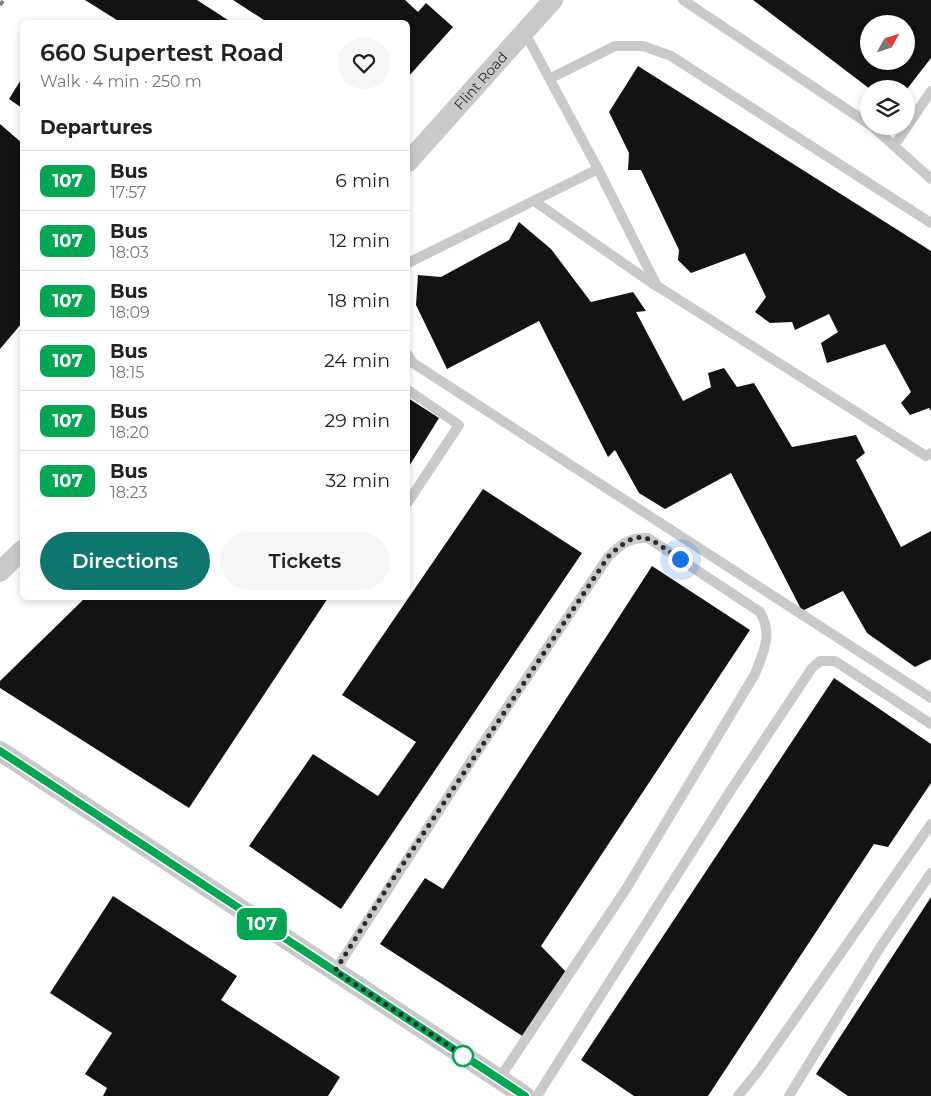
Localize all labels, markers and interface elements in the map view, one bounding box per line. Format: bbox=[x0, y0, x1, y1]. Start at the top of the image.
north arrow bbox=[860, 15, 915, 70]
map controls bbox=[860, 15, 915, 135]
button: heart bbox=[338, 37, 390, 89]
text: 660 Supertest Road bbox=[40, 38, 284, 67]
street label: Flint Road bbox=[450, 48, 511, 114]
text: Walk · 4 min · 250 m bbox=[40, 72, 202, 91]
button: layers bbox=[860, 80, 915, 135]
text: Departures bbox=[40, 116, 152, 139]
text: Bus bbox=[110, 160, 148, 183]
text: 6 min bbox=[335, 169, 390, 192]
text: 107 bbox=[52, 170, 83, 192]
text: 17:57 bbox=[110, 183, 147, 202]
text: Bus bbox=[110, 220, 148, 243]
text: 12 min bbox=[329, 229, 390, 252]
text: 107 bbox=[52, 230, 83, 252]
text: 18:03 bbox=[110, 243, 149, 262]
text: Bus bbox=[110, 280, 148, 303]
text: 18 min bbox=[328, 289, 390, 312]
text: 107 bbox=[52, 290, 83, 312]
text: 18:09 bbox=[110, 303, 150, 322]
text: Bus bbox=[110, 340, 148, 363]
text: 24 min bbox=[324, 349, 390, 372]
text: 107 bbox=[52, 350, 83, 372]
text: 18:15 bbox=[110, 363, 144, 382]
text: Bus bbox=[110, 400, 148, 423]
text: 29 min bbox=[325, 409, 390, 432]
text: 107 bbox=[52, 410, 83, 432]
text: 18:20 bbox=[110, 423, 149, 442]
text: Bus bbox=[110, 460, 148, 483]
text: 32 min bbox=[325, 469, 390, 492]
text: 107 bbox=[52, 470, 83, 492]
text: 18:23 bbox=[110, 483, 148, 502]
button: Directions bbox=[40, 532, 210, 590]
button: Tickets bbox=[220, 532, 390, 590]
your location bbox=[668, 547, 693, 572]
line badge: 107 bbox=[233, 908, 291, 940]
text: 107 bbox=[247, 913, 277, 935]
unlabelled marker bbox=[452, 1045, 474, 1067]

